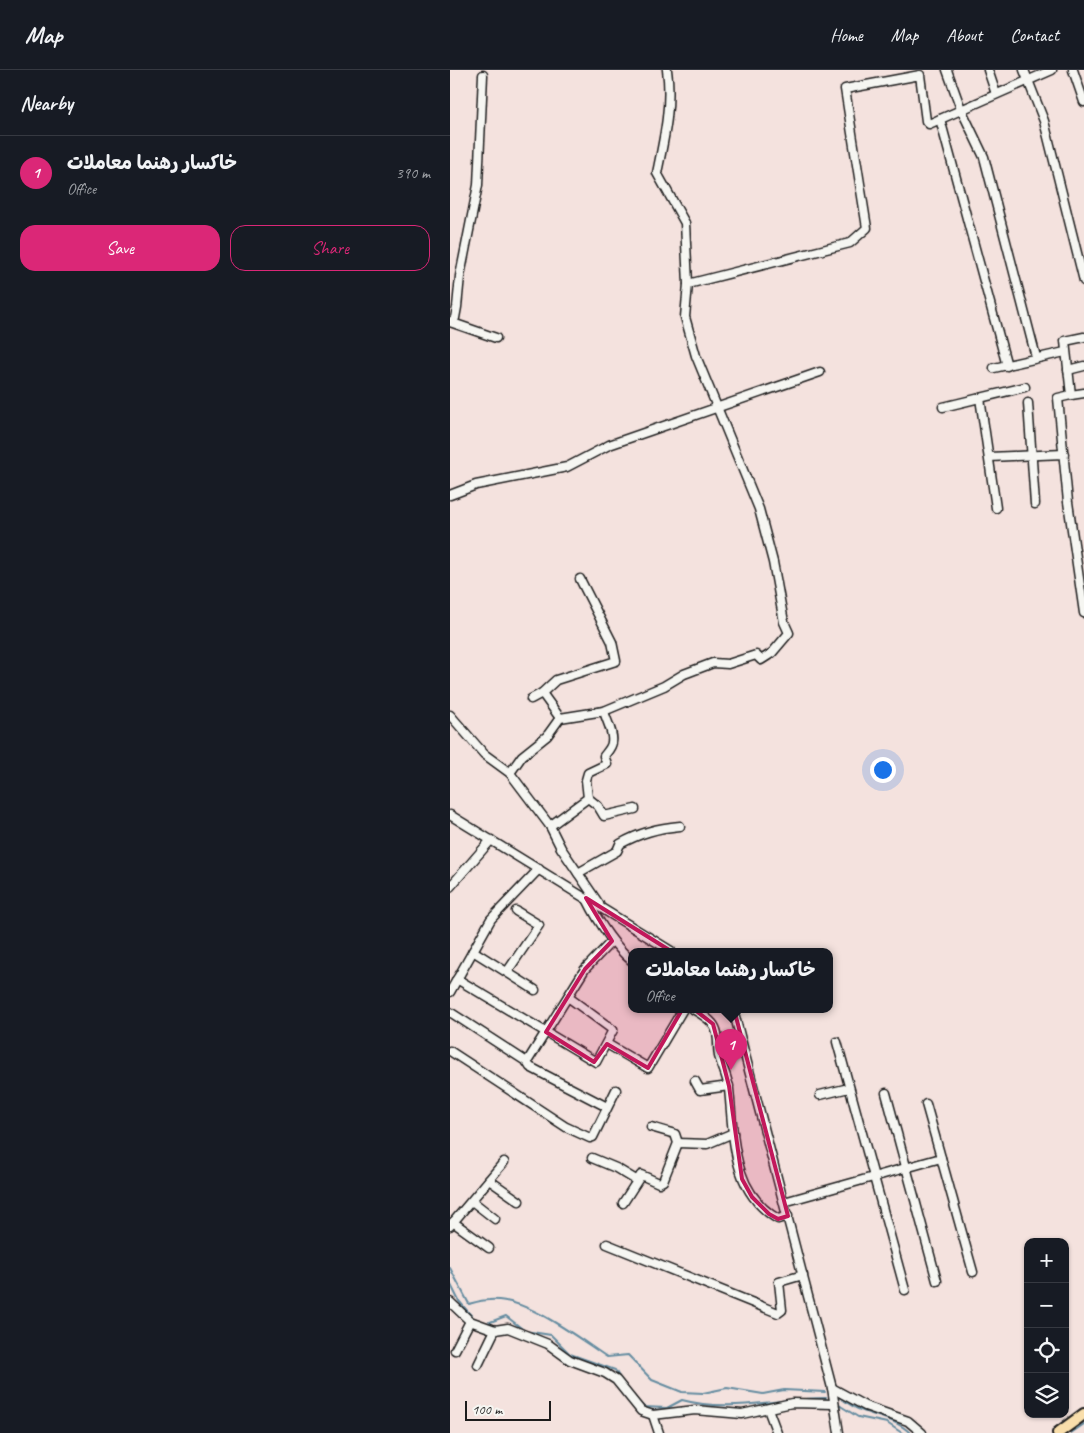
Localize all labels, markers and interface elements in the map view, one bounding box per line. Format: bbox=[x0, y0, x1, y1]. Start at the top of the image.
text: Map bbox=[25, 20, 62, 50]
text: Home bbox=[830, 24, 863, 46]
text: Map bbox=[891, 24, 918, 46]
text: About bbox=[946, 24, 982, 46]
text: Contact bbox=[1010, 24, 1059, 46]
text: Nearby bbox=[20, 90, 73, 116]
text: خاکسار رهنما معاملات bbox=[67, 151, 237, 175]
text: 1 bbox=[32, 163, 40, 183]
text: 390 m bbox=[396, 163, 430, 183]
text: Office bbox=[67, 179, 96, 199]
button: Save bbox=[20, 225, 220, 271]
button: Share bbox=[230, 225, 430, 271]
your location bbox=[870, 757, 896, 783]
popup bbox=[628, 948, 833, 1013]
text: خاکسار رهنما معاملات bbox=[645, 958, 816, 982]
text: Office bbox=[645, 986, 675, 1006]
pin: 1 bbox=[715, 1029, 747, 1070]
map controls bbox=[1024, 1238, 1069, 1418]
button: + bbox=[1024, 1238, 1069, 1283]
button: − bbox=[1024, 1283, 1069, 1328]
button: locate bbox=[1024, 1328, 1069, 1373]
button: layers bbox=[1024, 1373, 1069, 1418]
scale bar bbox=[465, 1398, 551, 1421]
text: 100 m bbox=[472, 1401, 502, 1418]

